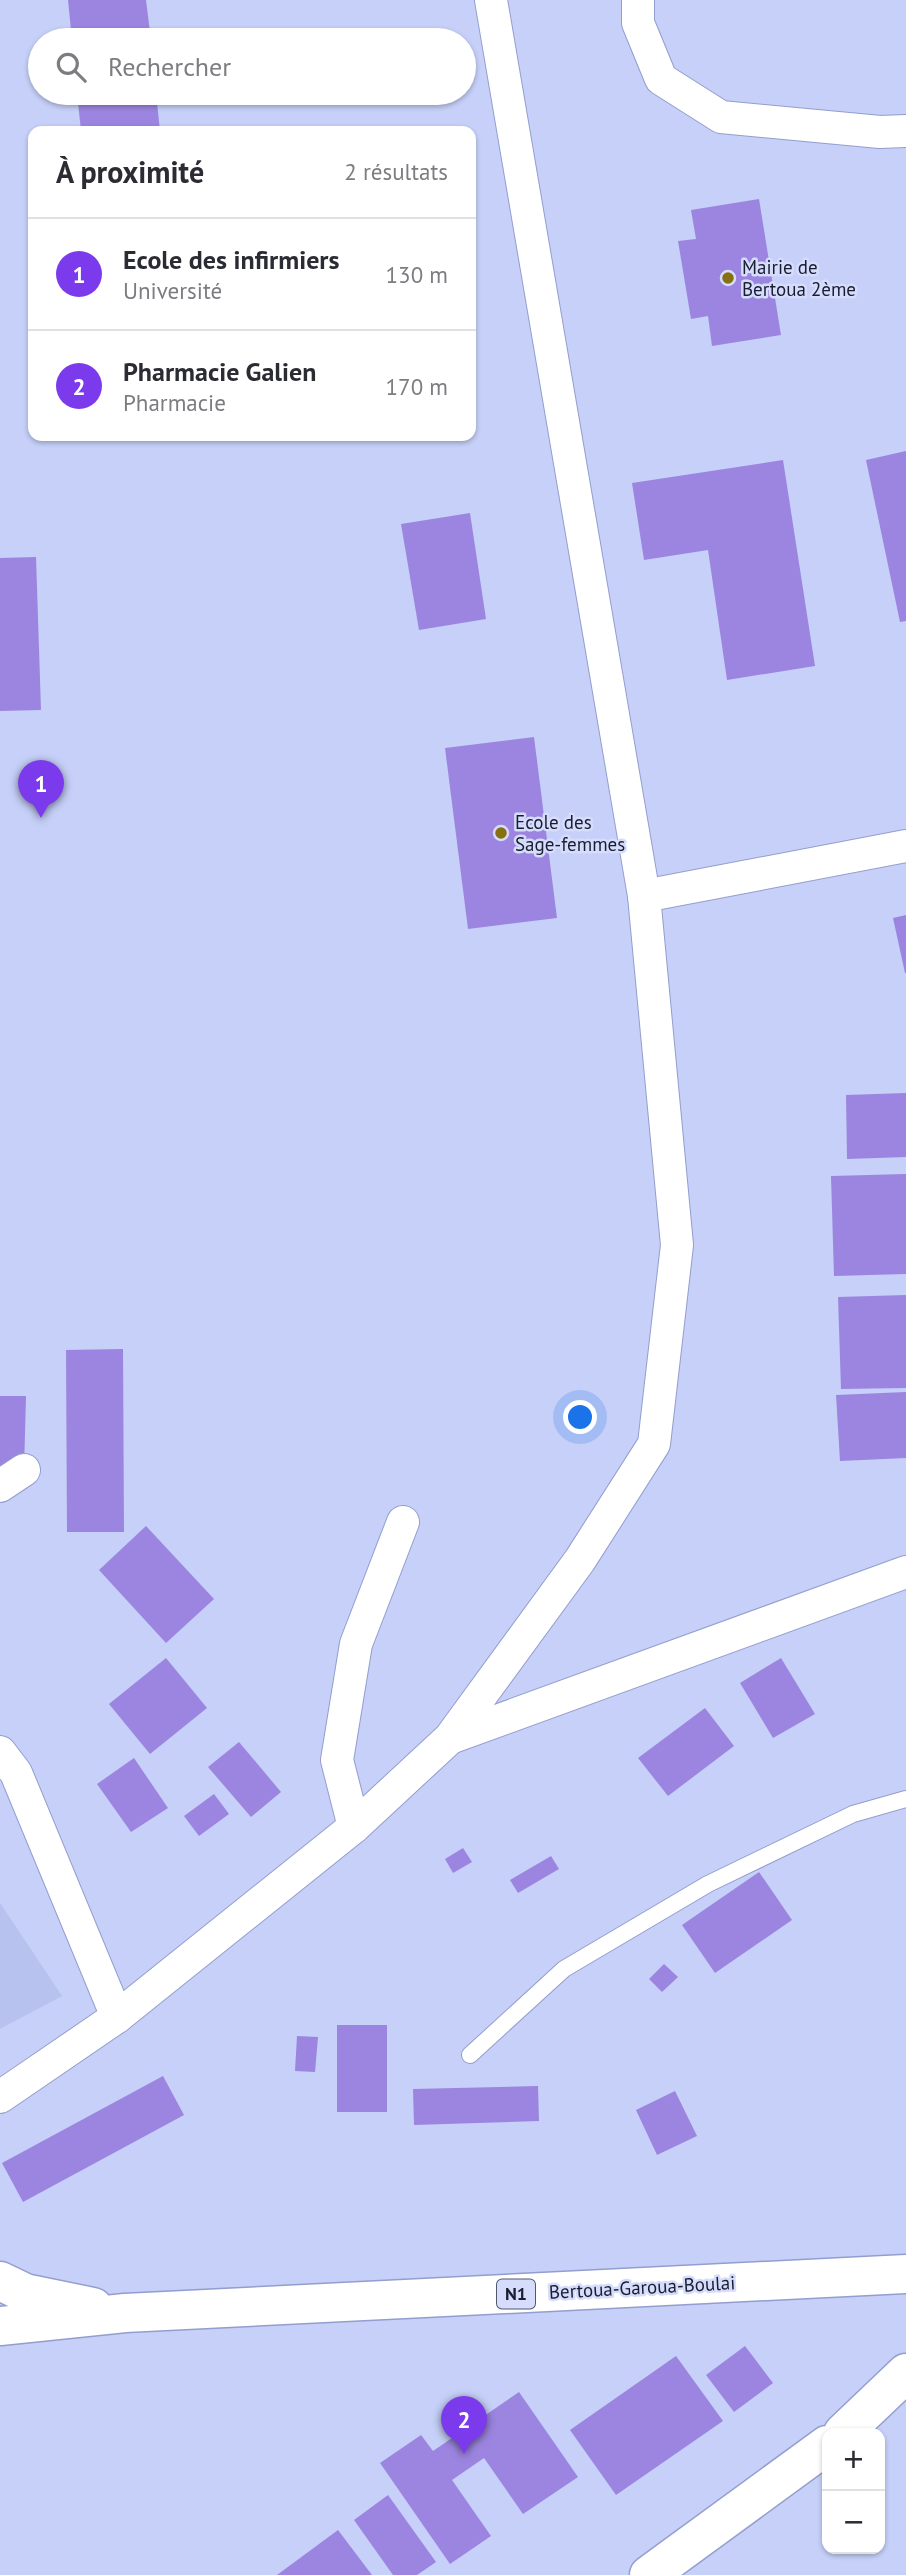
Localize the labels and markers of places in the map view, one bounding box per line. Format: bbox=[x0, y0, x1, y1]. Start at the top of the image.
place label: Mairie de Bertoua 2ème bbox=[742, 255, 856, 301]
marker: Mairie de Bertoua 2ème bbox=[720, 270, 736, 286]
pin: 1 bbox=[18, 760, 64, 818]
place label: Ecole des Sage-femmes bbox=[515, 810, 625, 856]
marker: Ecole des Sage-femmes bbox=[493, 825, 509, 841]
pin: 2 bbox=[441, 2396, 487, 2454]

